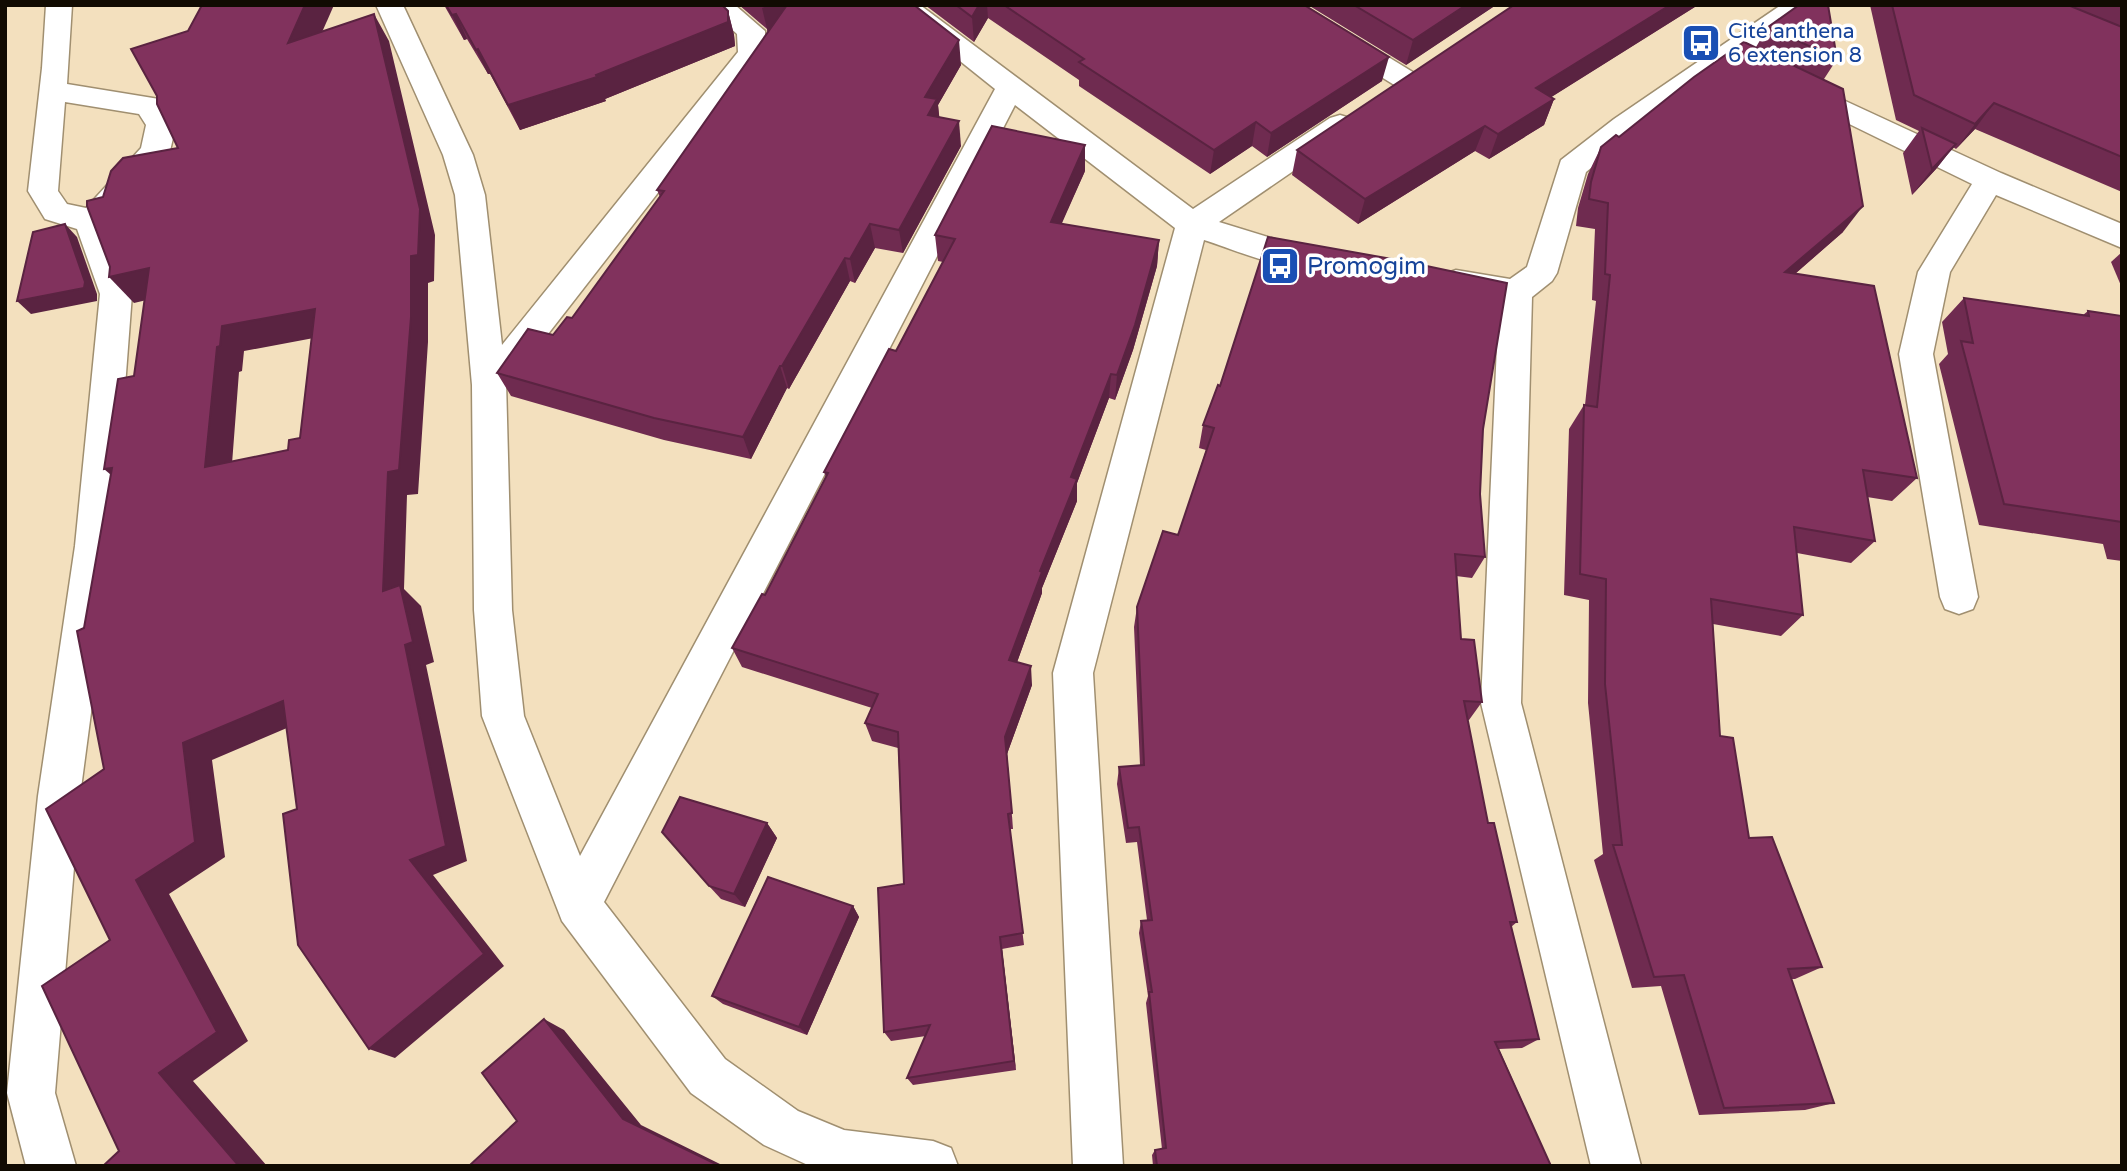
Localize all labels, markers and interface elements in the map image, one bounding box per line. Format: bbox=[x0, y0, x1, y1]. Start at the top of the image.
place label: Cité anthena 6 extension 8 bbox=[1728, 19, 1862, 68]
bus stop icon: Cité anthena 6 extension 8 bbox=[1680, 22, 1722, 64]
bus stop icon: Promogim bbox=[1259, 245, 1301, 287]
place label: Promogim bbox=[1307, 252, 1426, 281]

